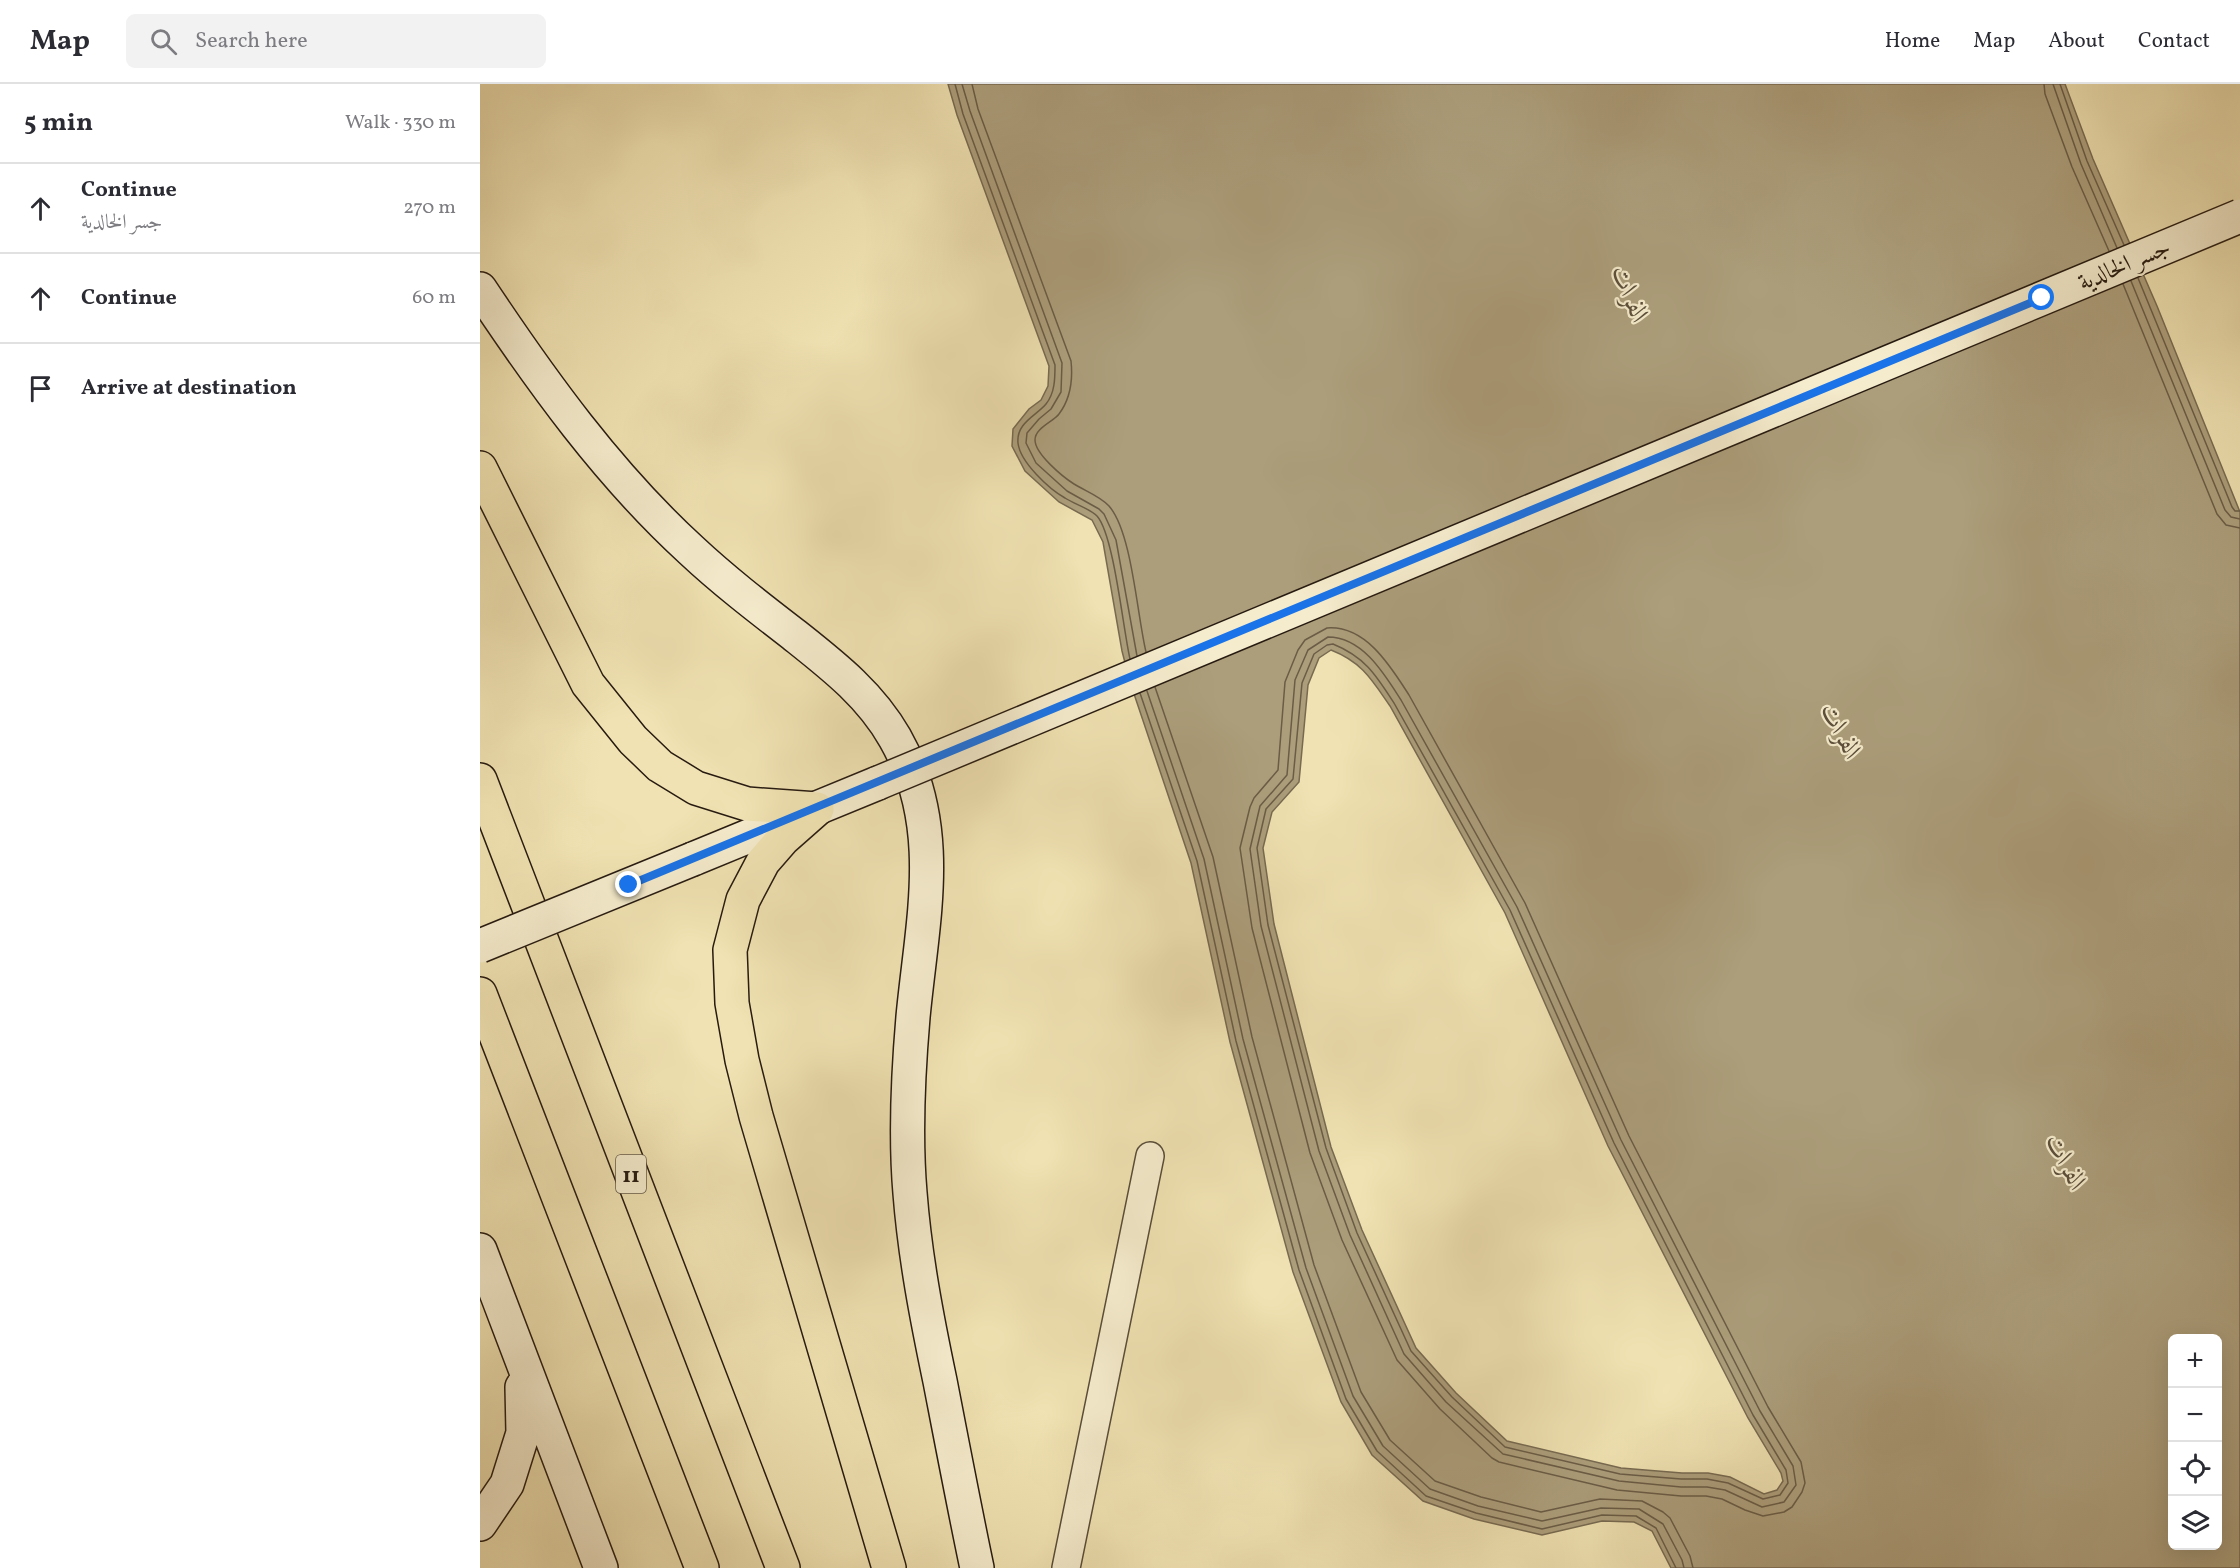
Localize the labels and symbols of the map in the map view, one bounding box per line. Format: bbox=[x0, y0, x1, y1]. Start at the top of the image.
street label: جسر الخالدية bbox=[2073, 231, 2176, 301]
water label: الفرات bbox=[1601, 261, 1657, 329]
route start bbox=[2028, 284, 2054, 310]
water label: الفرات bbox=[1811, 698, 1870, 766]
route end bbox=[615, 871, 641, 897]
water label: الفرات bbox=[2036, 1129, 2095, 1197]
road number: 11 bbox=[616, 1155, 646, 1193]

